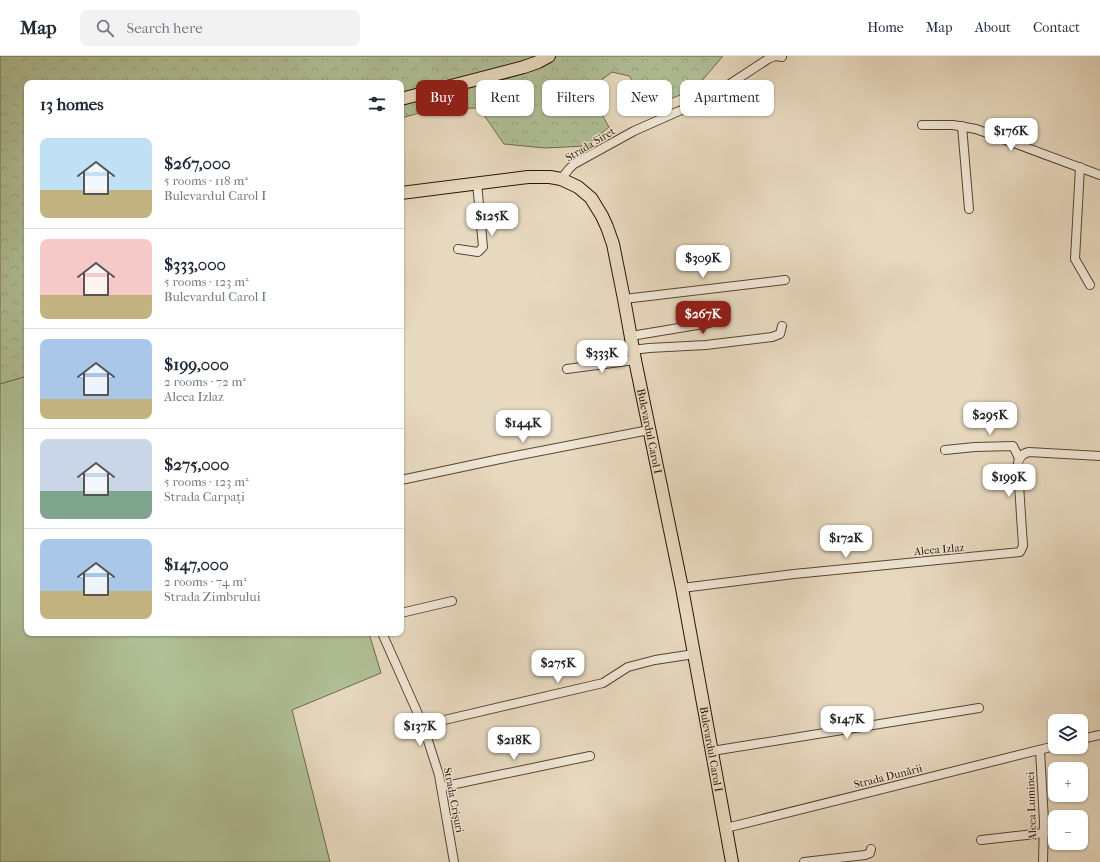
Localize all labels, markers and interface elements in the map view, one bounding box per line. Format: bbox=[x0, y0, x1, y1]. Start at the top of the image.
search box bbox=[80, 10, 360, 46]
text: Map bbox=[20, 17, 56, 39]
icon: search bbox=[94, 17, 116, 39]
text: Search here bbox=[126, 19, 203, 37]
text: Home bbox=[867, 19, 904, 36]
text: Map bbox=[926, 19, 953, 36]
text: About bbox=[975, 19, 1011, 36]
text: Contact bbox=[1033, 19, 1080, 36]
chip: Buy bbox=[416, 80, 468, 116]
chip: Rent bbox=[476, 80, 534, 116]
chip: Filters bbox=[542, 80, 609, 116]
chip: New bbox=[617, 80, 672, 116]
chip: Apartment bbox=[680, 80, 774, 116]
icon: filters bbox=[366, 93, 388, 115]
text: 13 homes bbox=[40, 94, 103, 114]
pin: $176K bbox=[983, 118, 1039, 152]
text: $176K bbox=[994, 123, 1028, 138]
street label: Strada Siret bbox=[563, 124, 618, 164]
text: $267,000 bbox=[164, 153, 231, 173]
icon: home bbox=[72, 154, 120, 202]
text: 5 rooms · 118 m² bbox=[164, 173, 248, 188]
text: Bulevardul Carol I bbox=[164, 188, 266, 203]
pin: $125K bbox=[464, 203, 520, 237]
text: $125K bbox=[475, 208, 509, 223]
pin: $309K bbox=[675, 245, 731, 279]
text: $309K bbox=[685, 250, 721, 265]
text: $333,000 bbox=[164, 254, 226, 274]
icon: home bbox=[72, 255, 120, 303]
text: 5 rooms · 123 m² bbox=[164, 274, 249, 289]
text: Bulevardul Carol I bbox=[164, 289, 266, 304]
pin: $267K bbox=[675, 301, 731, 335]
text: $267K bbox=[685, 306, 721, 321]
pin: $333K bbox=[574, 340, 630, 374]
text: $333K bbox=[586, 345, 618, 360]
text: $199,000 bbox=[164, 354, 229, 374]
icon: home bbox=[72, 355, 120, 403]
text: 2 rooms · 72 m² bbox=[164, 374, 246, 389]
street label: Bulevardul Carol I bbox=[634, 388, 664, 476]
text: Aleea Izlaz bbox=[164, 389, 224, 404]
pin: $295K bbox=[962, 402, 1018, 436]
text: $295K bbox=[972, 407, 1008, 422]
pin: $144K bbox=[495, 410, 551, 444]
text: $144K bbox=[505, 415, 541, 430]
text: $275,000 bbox=[164, 454, 229, 474]
icon: home bbox=[72, 455, 120, 503]
pin: $199K bbox=[981, 464, 1037, 498]
text: $199K bbox=[992, 469, 1026, 484]
text: 5 rooms · 123 m² bbox=[164, 474, 249, 489]
text: Strada Carpați bbox=[164, 489, 245, 504]
pin: $172K bbox=[818, 525, 874, 559]
text: $172K bbox=[829, 530, 863, 545]
street label: Aleea Izlaz bbox=[912, 541, 965, 558]
text: $147,000 bbox=[164, 554, 229, 574]
icon: home bbox=[72, 555, 120, 603]
text: 2 rooms · 74 m² bbox=[164, 574, 247, 589]
text: Strada Zimbrului bbox=[164, 589, 261, 604]
pin: $275K bbox=[530, 650, 586, 684]
text: $275K bbox=[540, 655, 576, 670]
street label: Bulevardul Carol I bbox=[697, 706, 725, 794]
pin: $147K bbox=[819, 706, 875, 740]
text: $147K bbox=[830, 711, 864, 726]
pin: $137K bbox=[392, 713, 448, 747]
map controls bbox=[1048, 714, 1088, 850]
button: layers bbox=[1048, 714, 1088, 754]
text: $137K bbox=[404, 718, 436, 733]
pin: $218K bbox=[486, 727, 542, 761]
text: $218K bbox=[497, 732, 531, 747]
street label: Strada Dunării bbox=[853, 762, 924, 791]
button: + bbox=[1048, 762, 1088, 802]
street label: Strada Crișuri bbox=[441, 766, 466, 835]
street label: Aleea Luminei bbox=[1024, 771, 1039, 842]
button: − bbox=[1048, 810, 1088, 850]

